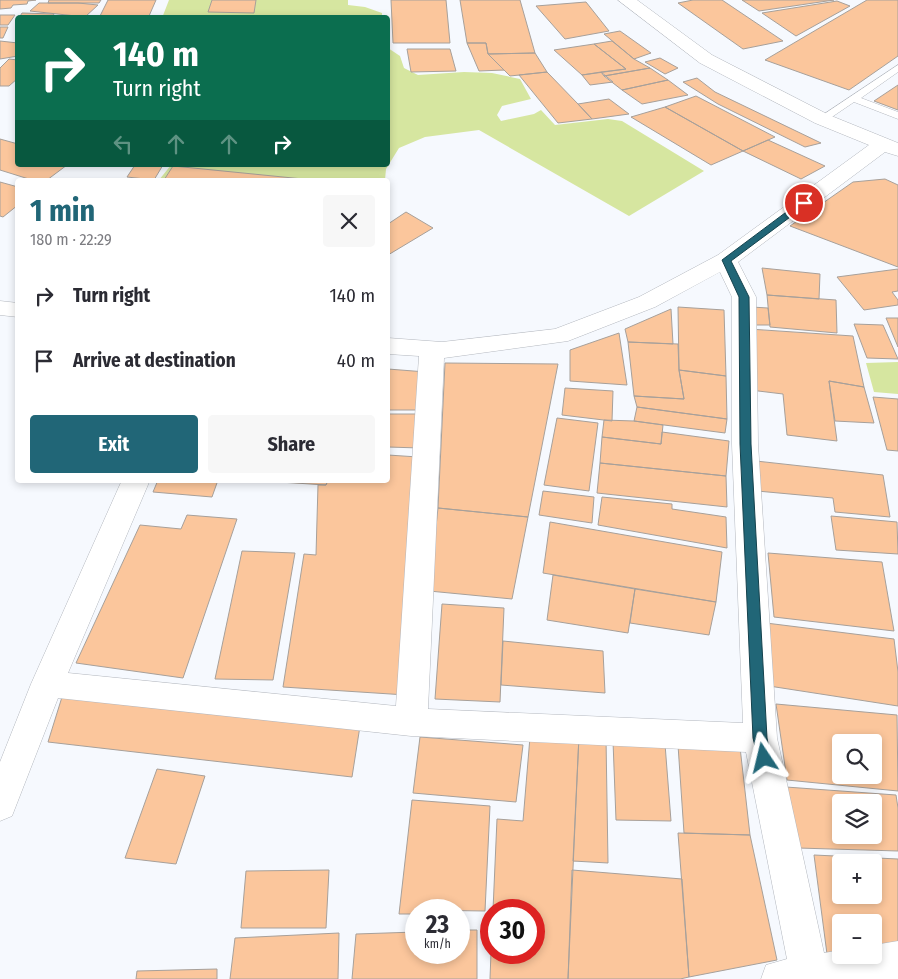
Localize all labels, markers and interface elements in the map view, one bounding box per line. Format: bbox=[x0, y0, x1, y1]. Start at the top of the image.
text: 140 m bbox=[113, 33, 199, 75]
icon: right bbox=[30, 35, 95, 100]
text: Turn right bbox=[113, 75, 201, 102]
icon: left bbox=[109, 130, 137, 158]
icon: ahead bbox=[162, 130, 190, 158]
icon: ahead bbox=[215, 130, 243, 158]
icon: right bbox=[268, 130, 296, 158]
pin bbox=[783, 182, 825, 224]
icon: arrive bbox=[790, 189, 818, 217]
text: 1 min bbox=[30, 193, 95, 229]
button: close bbox=[323, 195, 375, 247]
text: 180 m · 22:29 bbox=[30, 230, 112, 249]
icon: right bbox=[30, 282, 58, 310]
text: Turn right bbox=[73, 284, 150, 307]
text: 140 m bbox=[329, 284, 375, 307]
icon: arrive bbox=[30, 347, 58, 375]
text: Arrive at destination bbox=[73, 349, 236, 372]
text: 40 m bbox=[337, 349, 375, 372]
button: Exit bbox=[30, 415, 198, 473]
button: Share bbox=[208, 415, 375, 473]
position arrow bbox=[737, 731, 789, 783]
map controls bbox=[832, 734, 882, 964]
button: search bbox=[832, 734, 882, 784]
button: layers bbox=[832, 794, 882, 844]
button: + bbox=[832, 854, 882, 904]
speed limit sign: 30 bbox=[480, 899, 545, 964]
text: 23 bbox=[426, 910, 449, 940]
button: − bbox=[832, 914, 882, 964]
text: km/h bbox=[424, 937, 451, 951]

